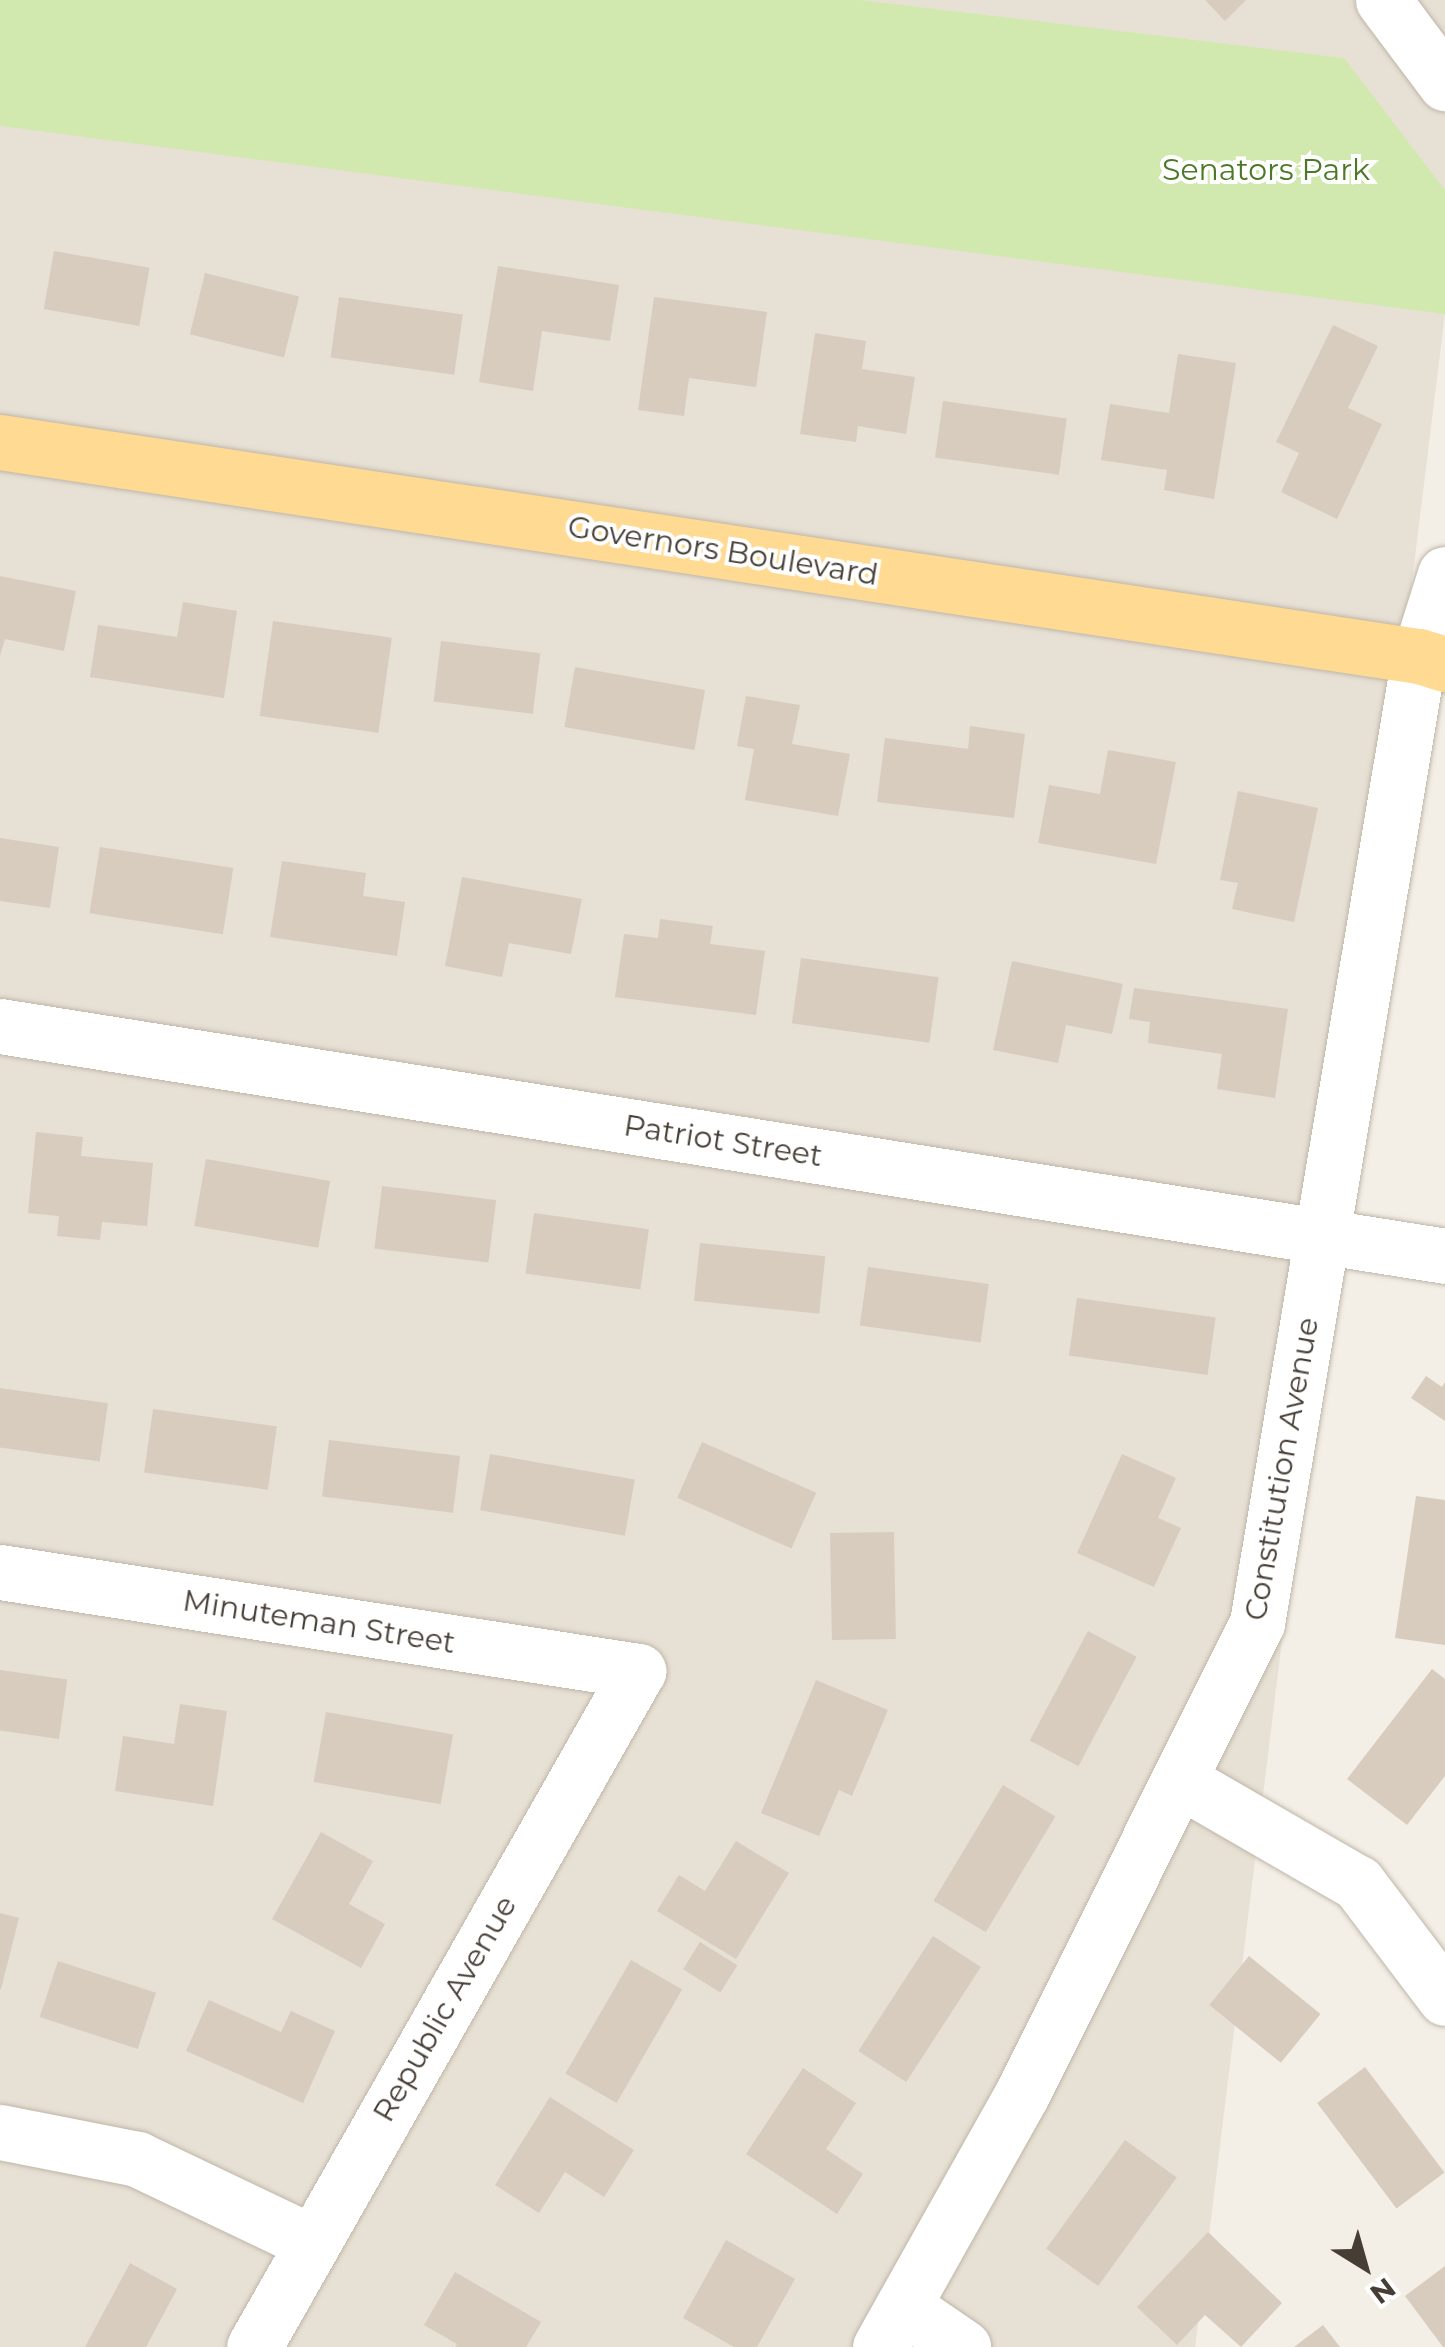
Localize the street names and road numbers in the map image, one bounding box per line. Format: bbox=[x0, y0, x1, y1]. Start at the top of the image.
street label: Governors Boulevard bbox=[565, 509, 881, 593]
street label: Patriot Street bbox=[621, 1108, 825, 1174]
street label: Constitution Avenue bbox=[1238, 1315, 1326, 1623]
street label: Minuteman Street bbox=[180, 1583, 458, 1661]
street label: Republic Avenue bbox=[366, 1890, 524, 2128]

